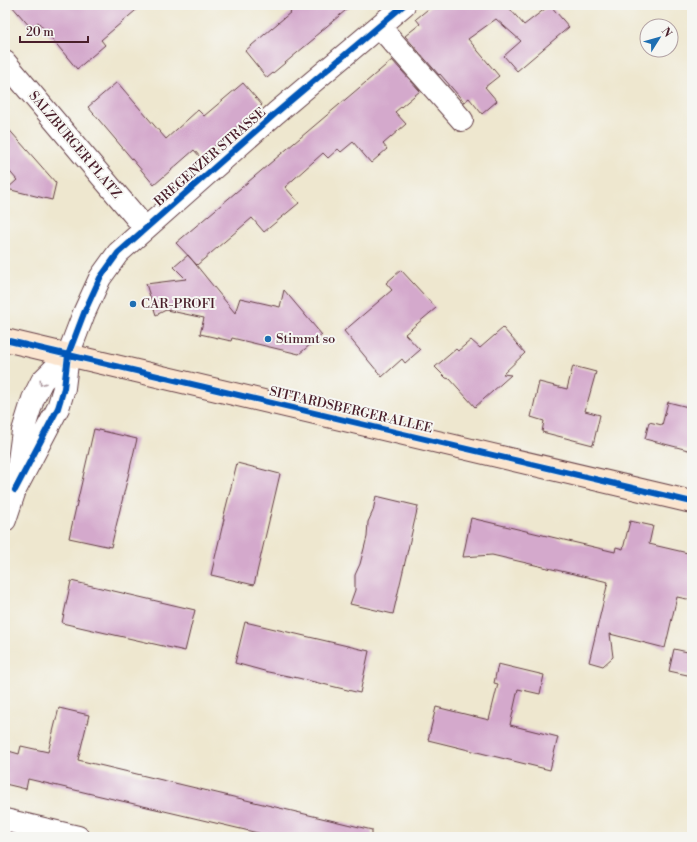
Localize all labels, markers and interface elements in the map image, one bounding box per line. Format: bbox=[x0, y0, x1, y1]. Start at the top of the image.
scale bar bbox=[20, 18, 88, 44]
north arrow bbox=[639, 18, 679, 58]
text: 20 m bbox=[26, 25, 54, 40]
text: N bbox=[658, 25, 675, 41]
street label: SALZBURGER PLATZ bbox=[25, 88, 125, 202]
street label: BREGENZER STRASSE bbox=[150, 104, 269, 210]
place label: CAR-PROFI bbox=[141, 296, 215, 312]
marker: CAR-PROFI bbox=[128, 299, 138, 309]
place label: Stimmt so bbox=[276, 331, 335, 347]
marker: Stimmt so bbox=[263, 334, 273, 344]
one-way arrow bbox=[39, 379, 46, 386]
street label: SITTARDSBERGER ALLEE bbox=[268, 383, 434, 437]

